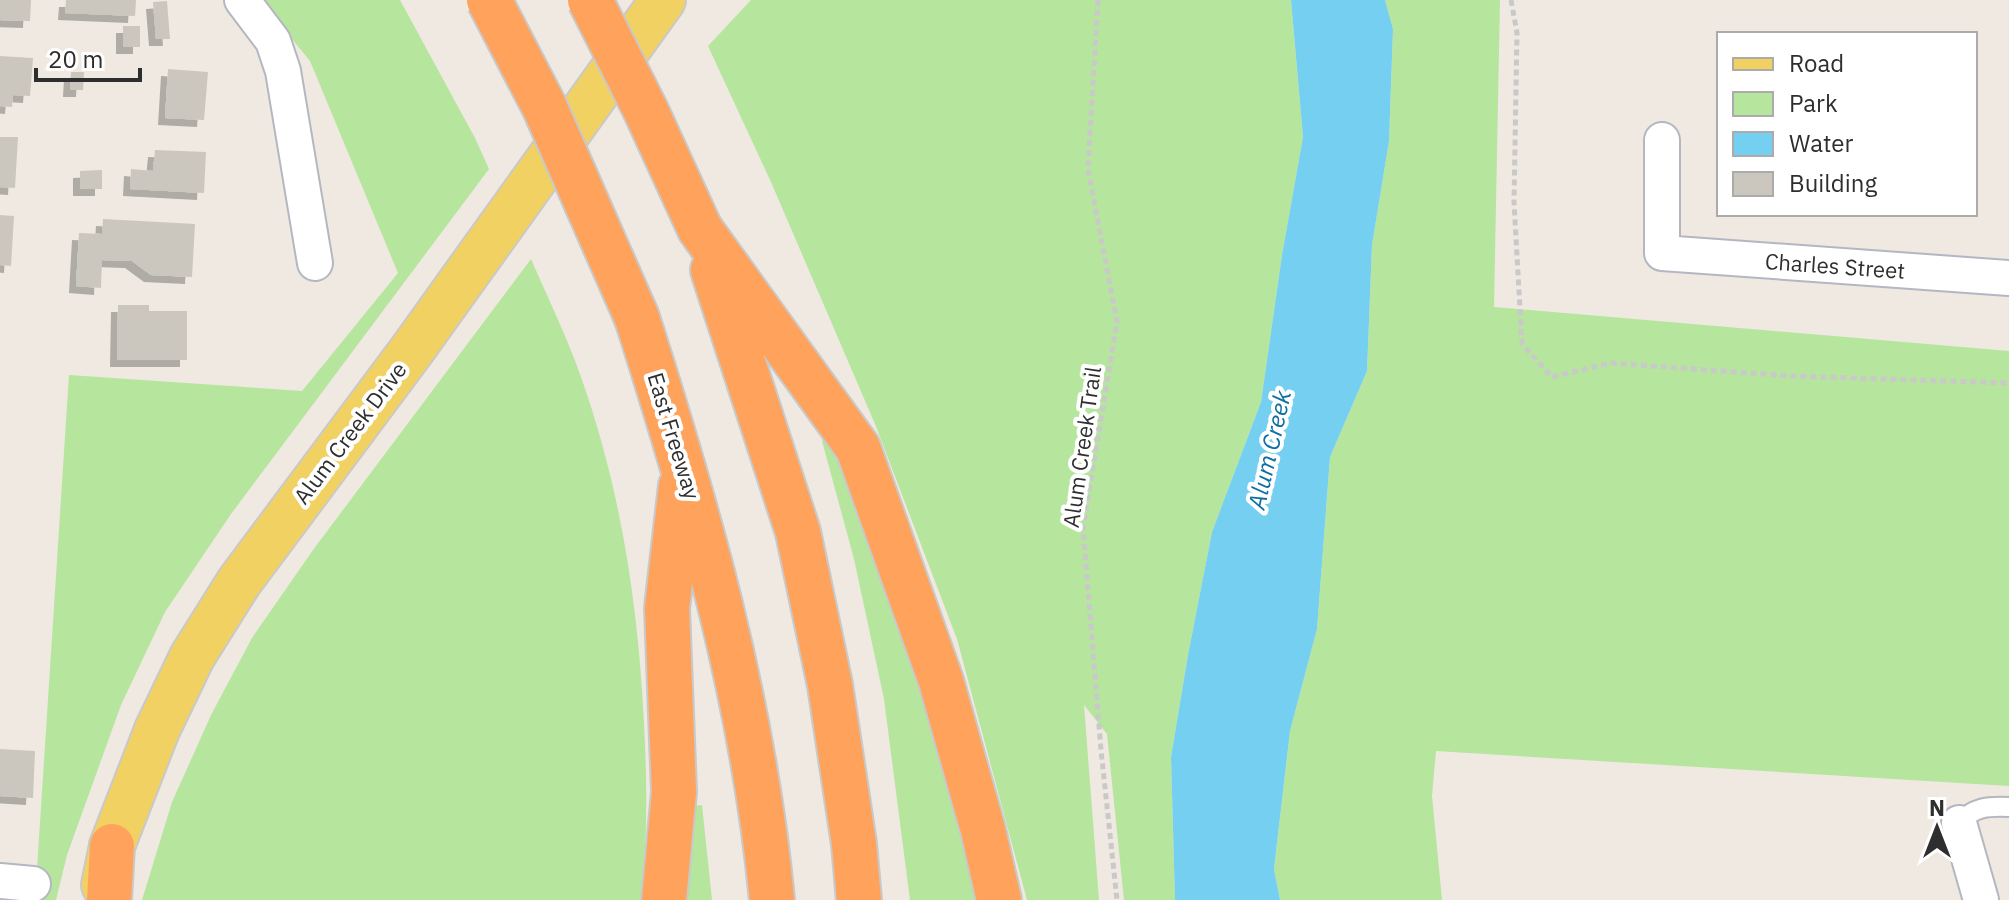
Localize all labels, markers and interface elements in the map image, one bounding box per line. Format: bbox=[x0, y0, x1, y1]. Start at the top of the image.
scale bar bbox=[36, 32, 140, 82]
legend bbox=[1717, 32, 1977, 216]
text: 20 m bbox=[48, 43, 103, 75]
text: Road bbox=[1789, 47, 1844, 79]
text: Park bbox=[1789, 87, 1838, 119]
text: Water bbox=[1789, 127, 1853, 159]
text: Building bbox=[1789, 167, 1877, 199]
street label: Charles Street bbox=[1764, 246, 1906, 285]
street label: Alum Creek Drive bbox=[287, 356, 413, 510]
street label: Alum Creek Trail bbox=[1056, 365, 1107, 529]
street label: East Freeway bbox=[641, 369, 708, 503]
water label: Alum Creek bbox=[1240, 387, 1298, 513]
north arrow bbox=[1897, 788, 1977, 868]
text: N bbox=[1929, 793, 1945, 822]

